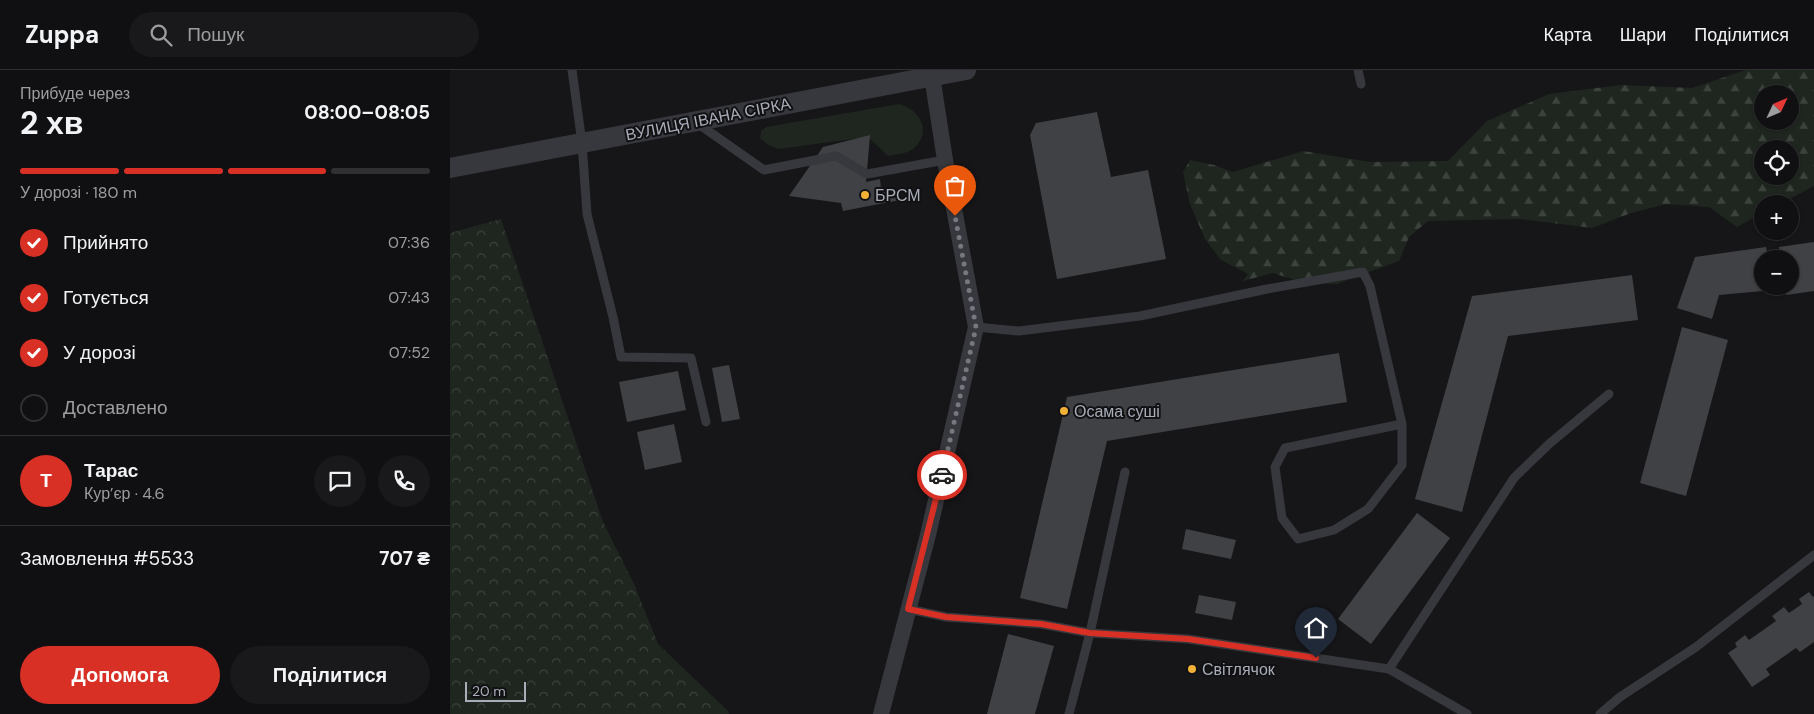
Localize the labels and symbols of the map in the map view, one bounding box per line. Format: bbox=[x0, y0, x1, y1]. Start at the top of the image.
north arrow bbox=[1754, 85, 1799, 130]
street label: ВУЛИЦЯ ІВАНА СІРКА bbox=[624, 93, 793, 145]
pin bbox=[934, 165, 976, 216]
place label: БРСМ bbox=[875, 185, 921, 206]
marker: БРСМ bbox=[859, 189, 871, 201]
place label: Осама суші bbox=[1074, 401, 1160, 422]
marker: Осама суші bbox=[1058, 405, 1070, 417]
courier bbox=[917, 450, 967, 500]
pin bbox=[1295, 607, 1337, 658]
place label: Світлячок bbox=[1202, 659, 1276, 680]
marker: Світлячок bbox=[1186, 663, 1198, 675]
scale bar bbox=[465, 679, 526, 702]

